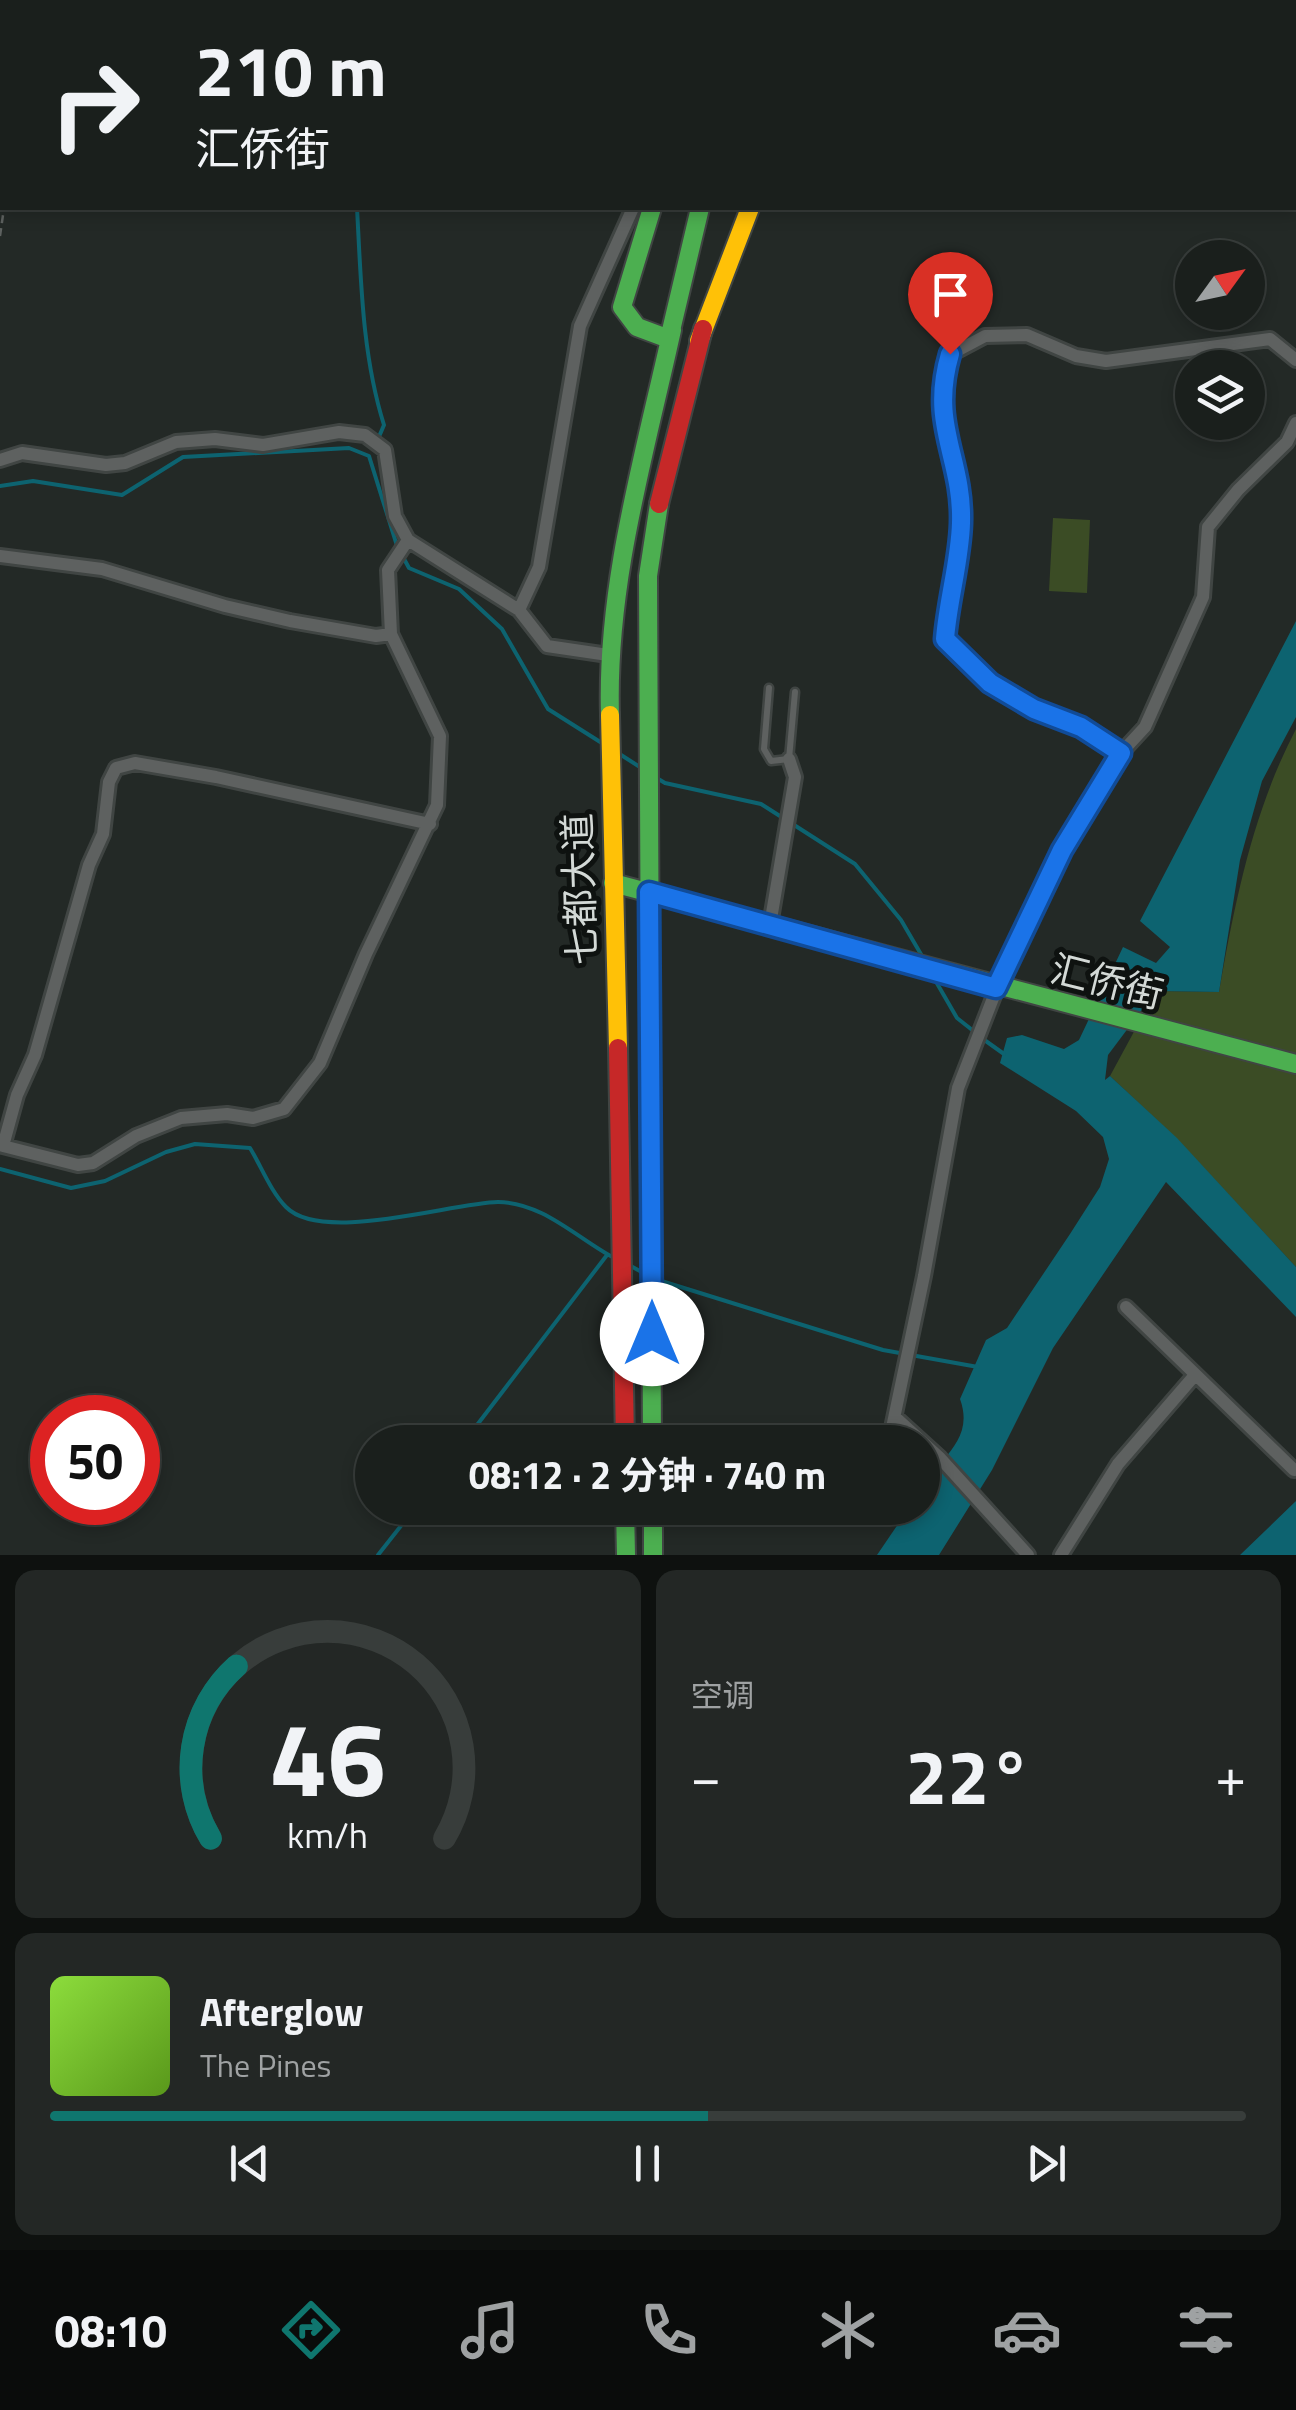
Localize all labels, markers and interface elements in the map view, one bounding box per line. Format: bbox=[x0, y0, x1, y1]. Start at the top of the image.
text: 210 m bbox=[195, 17, 387, 123]
icon: right bbox=[30, 40, 160, 170]
text: 汇侨街 bbox=[195, 114, 330, 182]
north arrow bbox=[1175, 240, 1265, 330]
map controls bbox=[1175, 240, 1265, 440]
pin bbox=[908, 252, 993, 355]
icon: arrive bbox=[923, 267, 978, 322]
button: layers bbox=[1175, 350, 1265, 440]
street label: 七都大道 bbox=[547, 812, 611, 966]
street label: 汇侨街 bbox=[1045, 939, 1170, 1023]
position arrow bbox=[600, 1282, 704, 1386]
speed limit sign: 50 bbox=[30, 1395, 160, 1525]
text: 08:12 · 2 分钟 · 740 m bbox=[469, 1446, 826, 1504]
text: 空调 bbox=[691, 1671, 755, 1719]
text: 46 bbox=[270, 1678, 386, 1836]
text: 22° bbox=[905, 1719, 1031, 1833]
text: − bbox=[691, 1734, 721, 1817]
text: + bbox=[1215, 1734, 1246, 1817]
text: km/h bbox=[287, 1807, 368, 1862]
text: Afterglow bbox=[200, 1983, 364, 2041]
text: The Pines bbox=[200, 2041, 331, 2089]
icon: previous bbox=[222, 2136, 277, 2191]
icon: pause bbox=[620, 2136, 675, 2191]
icon: next bbox=[1019, 2136, 1074, 2191]
icon: directions bbox=[276, 2295, 346, 2365]
icon: music bbox=[455, 2295, 525, 2365]
icon: phone bbox=[634, 2295, 704, 2365]
icon: climate bbox=[813, 2295, 883, 2365]
icon: car bbox=[992, 2295, 1062, 2365]
icon: filters bbox=[1171, 2295, 1241, 2365]
text: 08:10 bbox=[55, 2296, 167, 2364]

